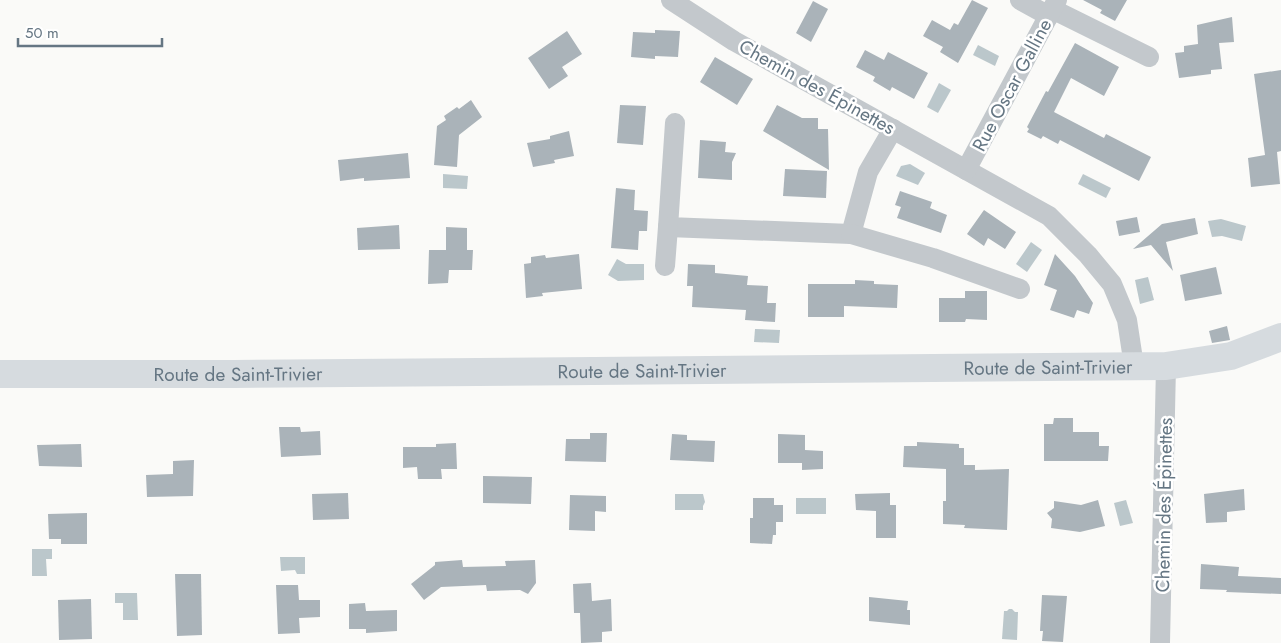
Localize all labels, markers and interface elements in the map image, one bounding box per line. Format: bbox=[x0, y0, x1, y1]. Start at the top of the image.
street label: Rue Oscar Galline bbox=[966, 14, 1058, 156]
scale bar bbox=[18, 15, 161, 47]
text: 50 m bbox=[25, 22, 59, 44]
street label: Chemin des Épinettes bbox=[734, 33, 900, 141]
street label: Route de Saint-Trivier bbox=[963, 353, 1133, 381]
street label: Route de Saint-Trivier bbox=[557, 356, 727, 385]
street label: Route de Saint-Trivier bbox=[154, 360, 323, 388]
street label: Chemin des Épinettes bbox=[1149, 417, 1179, 593]

